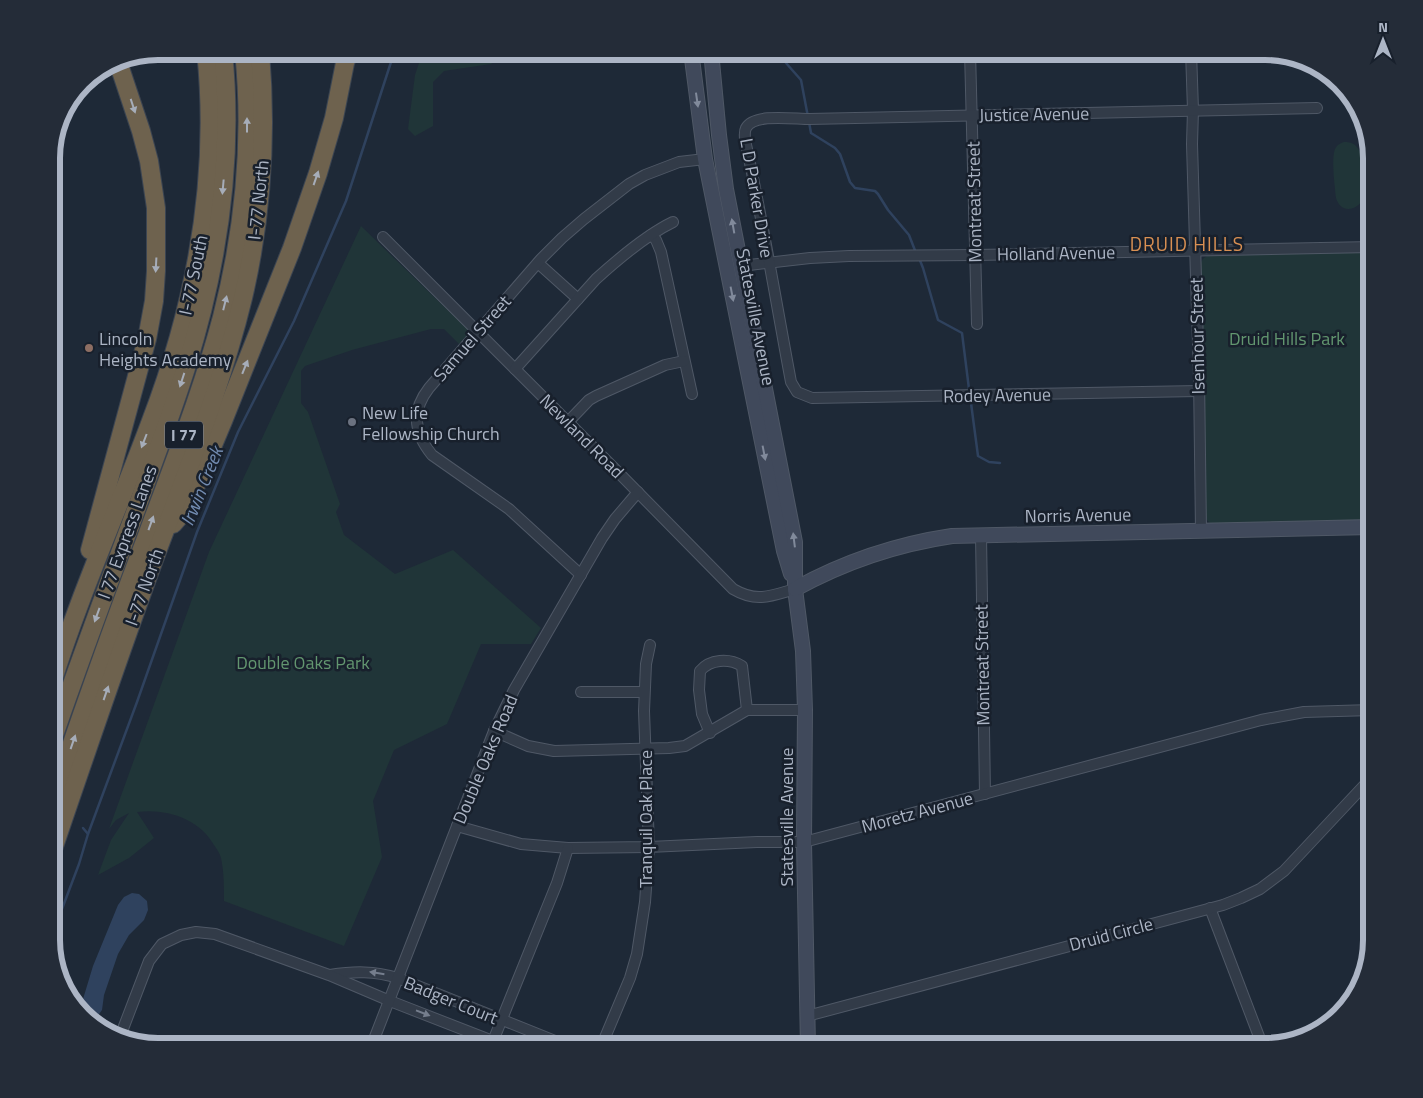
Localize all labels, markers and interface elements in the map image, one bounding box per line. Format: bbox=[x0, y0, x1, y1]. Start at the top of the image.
north arrow bbox=[1358, 15, 1408, 65]
text: N bbox=[1378, 16, 1388, 37]
one-way arrow bbox=[693, 92, 701, 108]
one-way arrow bbox=[129, 98, 137, 113]
street label: Justice Avenue bbox=[979, 100, 1089, 128]
one-way arrow bbox=[243, 116, 251, 132]
street label: L D Parker Drive bbox=[733, 136, 781, 260]
street label: Montreat Street bbox=[959, 140, 989, 263]
street label: I-77 North bbox=[240, 159, 276, 241]
one-way arrow bbox=[313, 171, 320, 186]
one-way arrow bbox=[219, 180, 227, 196]
one-way arrow bbox=[729, 217, 737, 233]
district label: DRUID HILLS bbox=[1130, 229, 1244, 258]
street label: I-77 South bbox=[171, 232, 215, 318]
street label: Holland Avenue bbox=[997, 238, 1115, 268]
street label: Statesville Avenue bbox=[730, 246, 782, 388]
one-way arrow bbox=[152, 257, 160, 273]
street label: Isenhour Street bbox=[1182, 277, 1212, 395]
one-way arrow bbox=[729, 286, 737, 302]
street label: Samuel Street bbox=[427, 288, 518, 387]
one-way arrow bbox=[221, 295, 229, 310]
place label: Lincoln Heights Academy bbox=[99, 325, 232, 373]
park label: Druid Hills Park bbox=[1229, 325, 1345, 352]
marker: Lincoln Heights Academy bbox=[83, 342, 95, 354]
one-way arrow bbox=[241, 360, 249, 374]
one-way arrow bbox=[178, 373, 186, 388]
street label: Rodey Avenue bbox=[943, 381, 1051, 409]
street label: Newland Road bbox=[534, 388, 630, 484]
place label: New Life Fellowship Church bbox=[362, 399, 500, 447]
marker: New Life Fellowship Church bbox=[346, 416, 358, 428]
road number: I 77 bbox=[165, 422, 203, 448]
one-way arrow bbox=[139, 434, 147, 448]
water label: Irwin Creek bbox=[172, 440, 231, 530]
one-way arrow bbox=[761, 446, 769, 462]
street label: I 77 Express Lanes bbox=[90, 461, 164, 603]
street label: Norris Avenue bbox=[1024, 501, 1132, 529]
one-way arrow bbox=[147, 515, 155, 530]
one-way arrow bbox=[790, 532, 798, 548]
street label: I-77 North bbox=[118, 545, 170, 629]
street label: Montreat Street bbox=[967, 603, 997, 726]
one-way arrow bbox=[93, 608, 101, 623]
park label: Double Oaks Park bbox=[236, 649, 370, 676]
one-way arrow bbox=[103, 685, 110, 700]
street label: Double Oaks Road bbox=[446, 690, 524, 828]
one-way arrow bbox=[69, 734, 77, 749]
street label: Statesville Avenue bbox=[773, 748, 800, 886]
street label: Tranquil Oak Place bbox=[632, 750, 659, 888]
street label: Moretz Avenue bbox=[858, 784, 976, 840]
street label: Druid Circle bbox=[1066, 910, 1156, 958]
one-way arrow bbox=[369, 969, 385, 977]
street label: Badger Court bbox=[400, 969, 503, 1031]
one-way arrow bbox=[416, 1010, 430, 1018]

